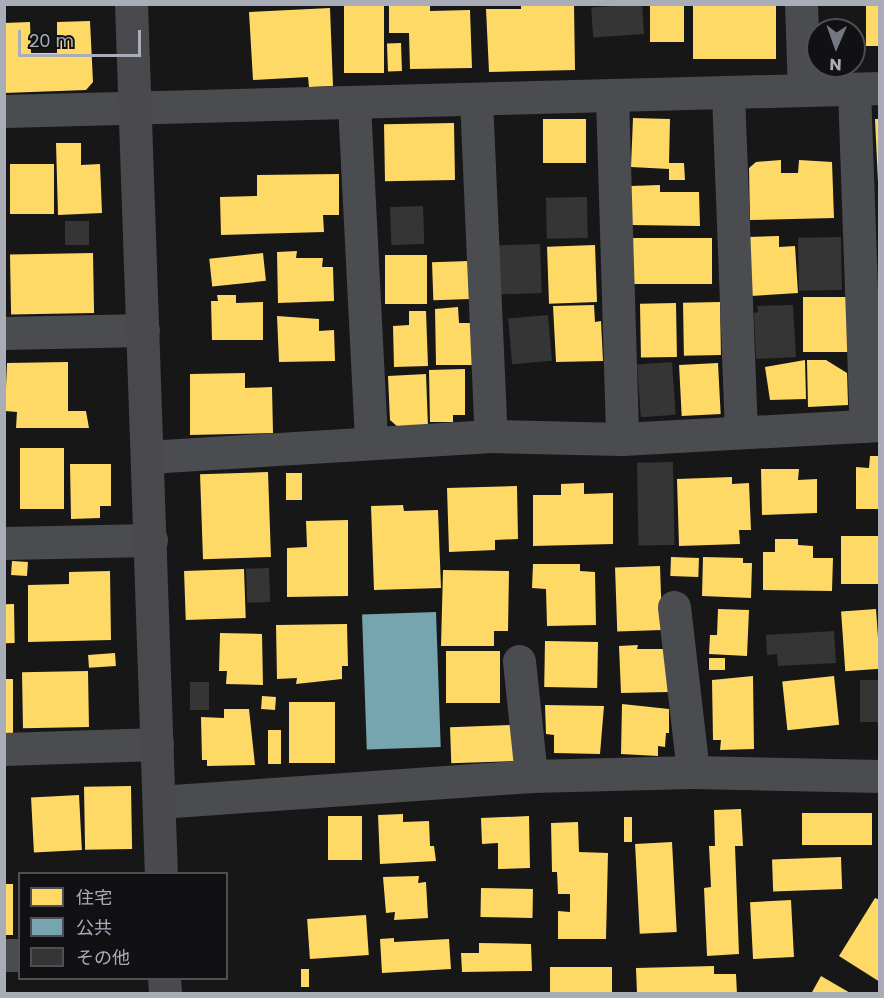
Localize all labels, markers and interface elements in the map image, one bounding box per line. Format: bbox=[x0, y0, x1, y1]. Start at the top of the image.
scale bar bbox=[21, 18, 144, 56]
north arrow bbox=[806, 18, 866, 78]
text: 20 m bbox=[29, 28, 74, 53]
text: N bbox=[829, 53, 842, 76]
legend bbox=[18, 872, 228, 980]
text: 住宅 bbox=[76, 885, 112, 910]
text: 公共 bbox=[76, 915, 112, 940]
text: その他 bbox=[76, 945, 130, 970]

